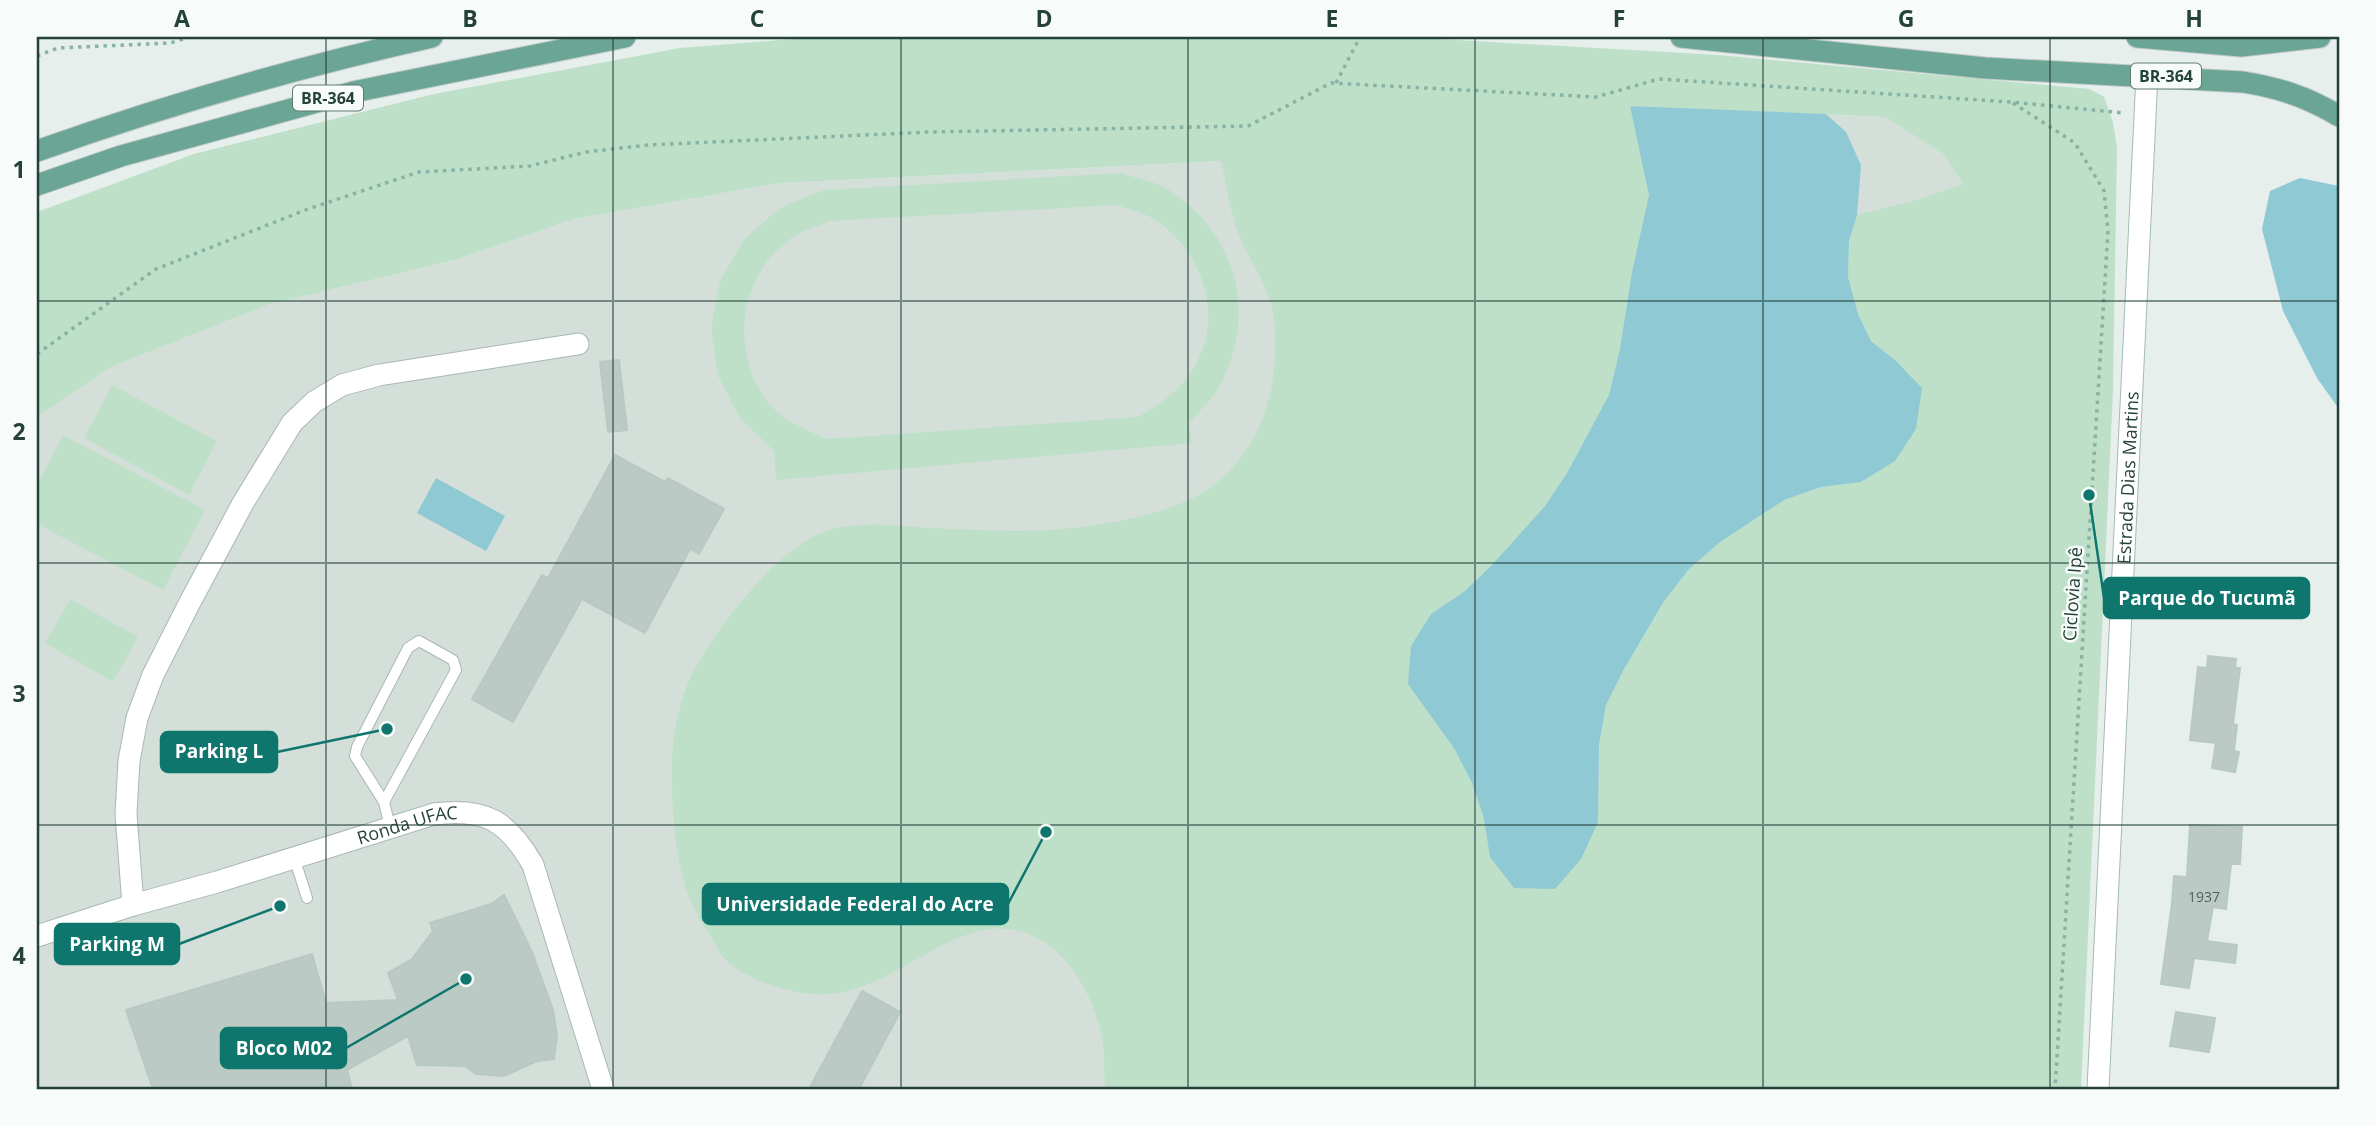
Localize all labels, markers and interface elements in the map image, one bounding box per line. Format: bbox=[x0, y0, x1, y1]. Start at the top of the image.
text: A bbox=[174, 2, 190, 34]
text: B bbox=[462, 2, 478, 34]
text: C bbox=[750, 2, 764, 34]
text: D bbox=[1035, 2, 1053, 34]
text: E bbox=[1326, 2, 1338, 34]
text: F bbox=[1613, 2, 1625, 34]
text: G bbox=[1898, 2, 1914, 34]
text: H bbox=[2185, 2, 2203, 34]
road number: BR-364 bbox=[2131, 64, 2201, 88]
road number: BR-364 bbox=[293, 86, 363, 110]
text: 1 bbox=[12, 153, 26, 185]
street label: Estrada Dias Martins bbox=[2111, 391, 2144, 565]
text: 2 bbox=[12, 415, 26, 447]
street label: Ciclovia Ipê bbox=[2057, 546, 2087, 642]
callout: Parque do Tucumã bbox=[2104, 578, 2309, 618]
text: Parque do Tucumã bbox=[2118, 585, 2296, 611]
text: 3 bbox=[12, 677, 26, 709]
callout: Parking L bbox=[161, 732, 277, 772]
text: Parking L bbox=[175, 738, 264, 764]
street label: Ronda UFAC bbox=[354, 800, 458, 849]
callout: Universidade Federal do Acre bbox=[703, 884, 1008, 924]
house number: 1937 bbox=[2188, 887, 2220, 906]
text: Universidade Federal do Acre bbox=[716, 891, 994, 917]
callout: Parking M bbox=[55, 924, 179, 964]
text: Parking M bbox=[69, 931, 165, 957]
text: 4 bbox=[12, 939, 26, 971]
callout: Bloco M02 bbox=[221, 1028, 346, 1068]
text: Bloco M02 bbox=[236, 1035, 332, 1061]

